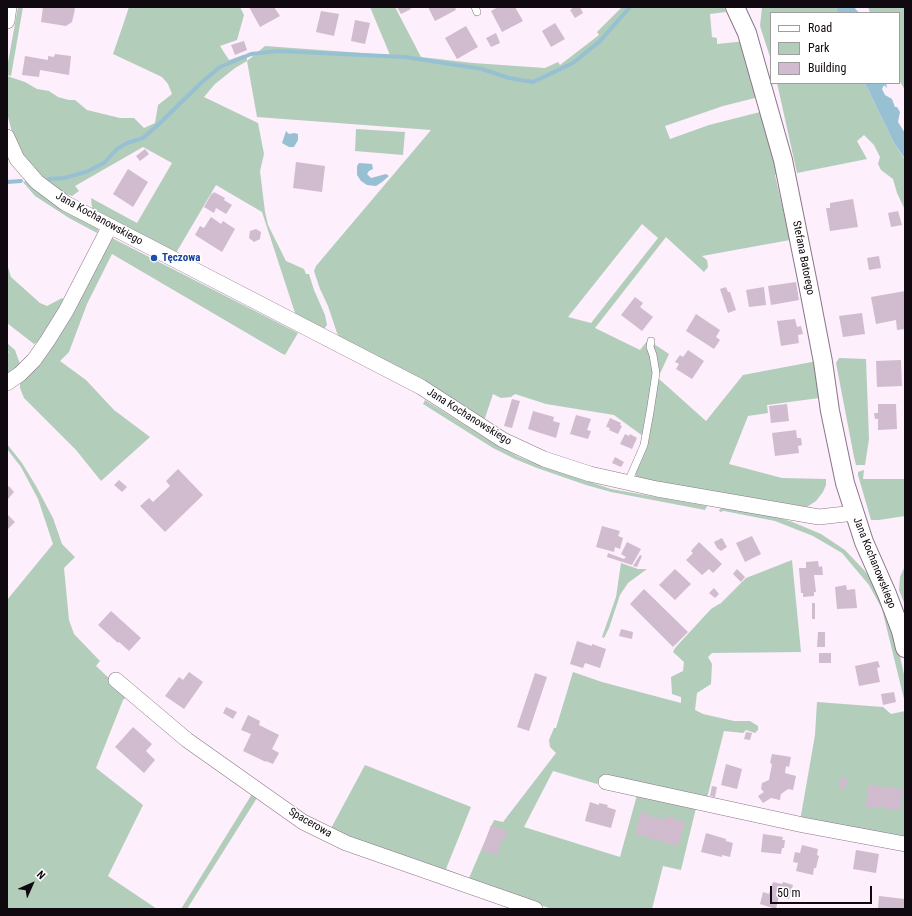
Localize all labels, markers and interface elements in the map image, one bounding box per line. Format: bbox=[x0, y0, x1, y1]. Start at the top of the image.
legend bbox=[770, 12, 900, 84]
text: Road bbox=[808, 21, 832, 35]
text: Park bbox=[808, 41, 829, 55]
text: Building bbox=[808, 61, 846, 75]
street label: Jana Kochanowskiego bbox=[53, 190, 145, 248]
street label: Stefana Batorego bbox=[789, 220, 817, 296]
place label: Tęczowa bbox=[162, 251, 200, 265]
marker: Tęczowa bbox=[149, 253, 159, 263]
street label: Jana Kochanowskiego bbox=[424, 386, 514, 448]
street label: Jana Kochanowskiego bbox=[850, 515, 898, 611]
street label: Spacerowa bbox=[286, 805, 334, 841]
north arrow bbox=[12, 864, 52, 904]
text: N bbox=[34, 868, 48, 882]
scale bar bbox=[772, 878, 874, 904]
text: 50 m bbox=[777, 886, 801, 900]

